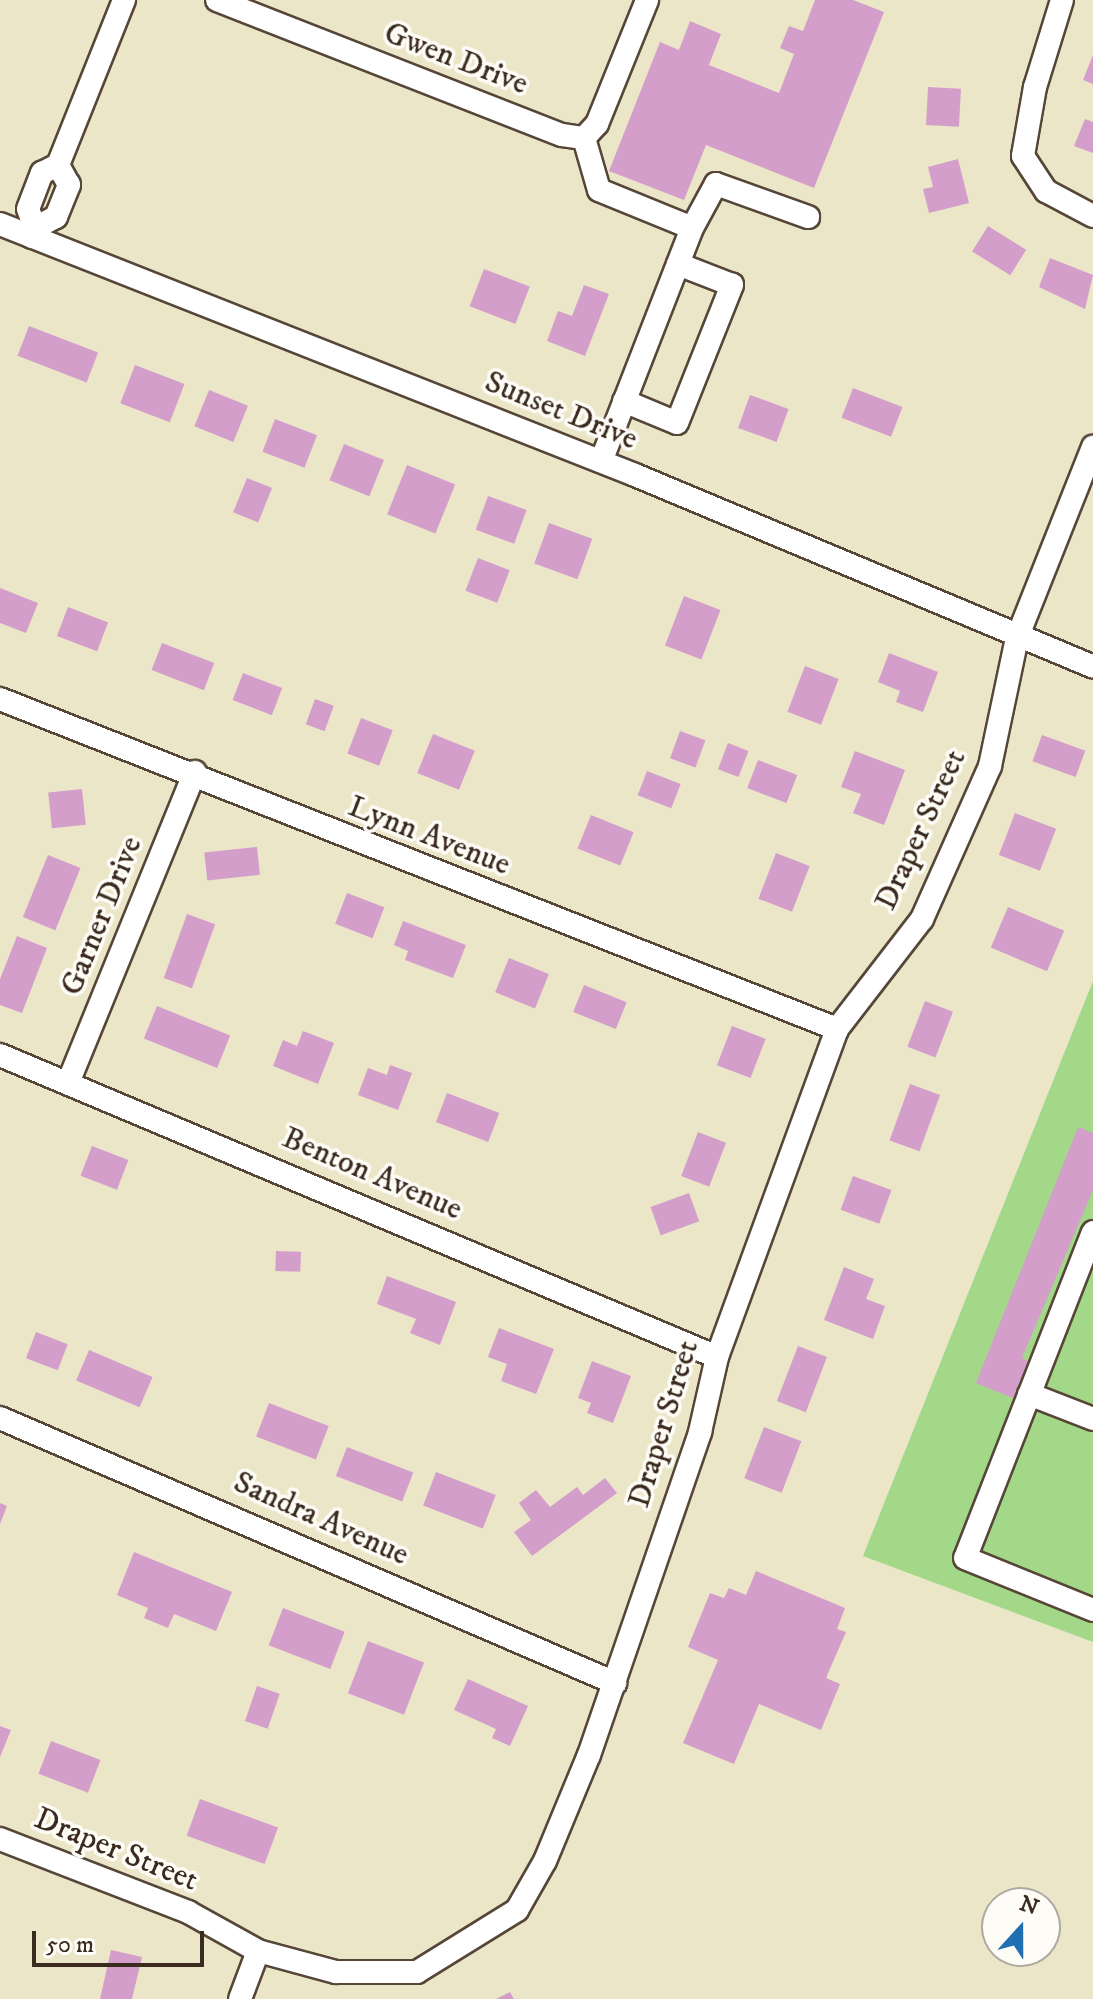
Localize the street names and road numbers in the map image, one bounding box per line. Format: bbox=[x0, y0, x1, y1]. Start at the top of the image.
street label: Gwen Drive bbox=[379, 14, 533, 104]
street label: Sunset Drive bbox=[479, 363, 643, 459]
street label: Draper Street bbox=[867, 743, 975, 917]
street label: Lynn Avenue bbox=[343, 788, 515, 884]
street label: Garner Drive bbox=[53, 831, 151, 1001]
street label: Benton Avenue bbox=[276, 1119, 468, 1229]
street label: Draper Street bbox=[620, 1336, 708, 1512]
street label: Sandra Avenue bbox=[228, 1463, 414, 1575]
street label: Draper Street bbox=[29, 1800, 203, 1900]

